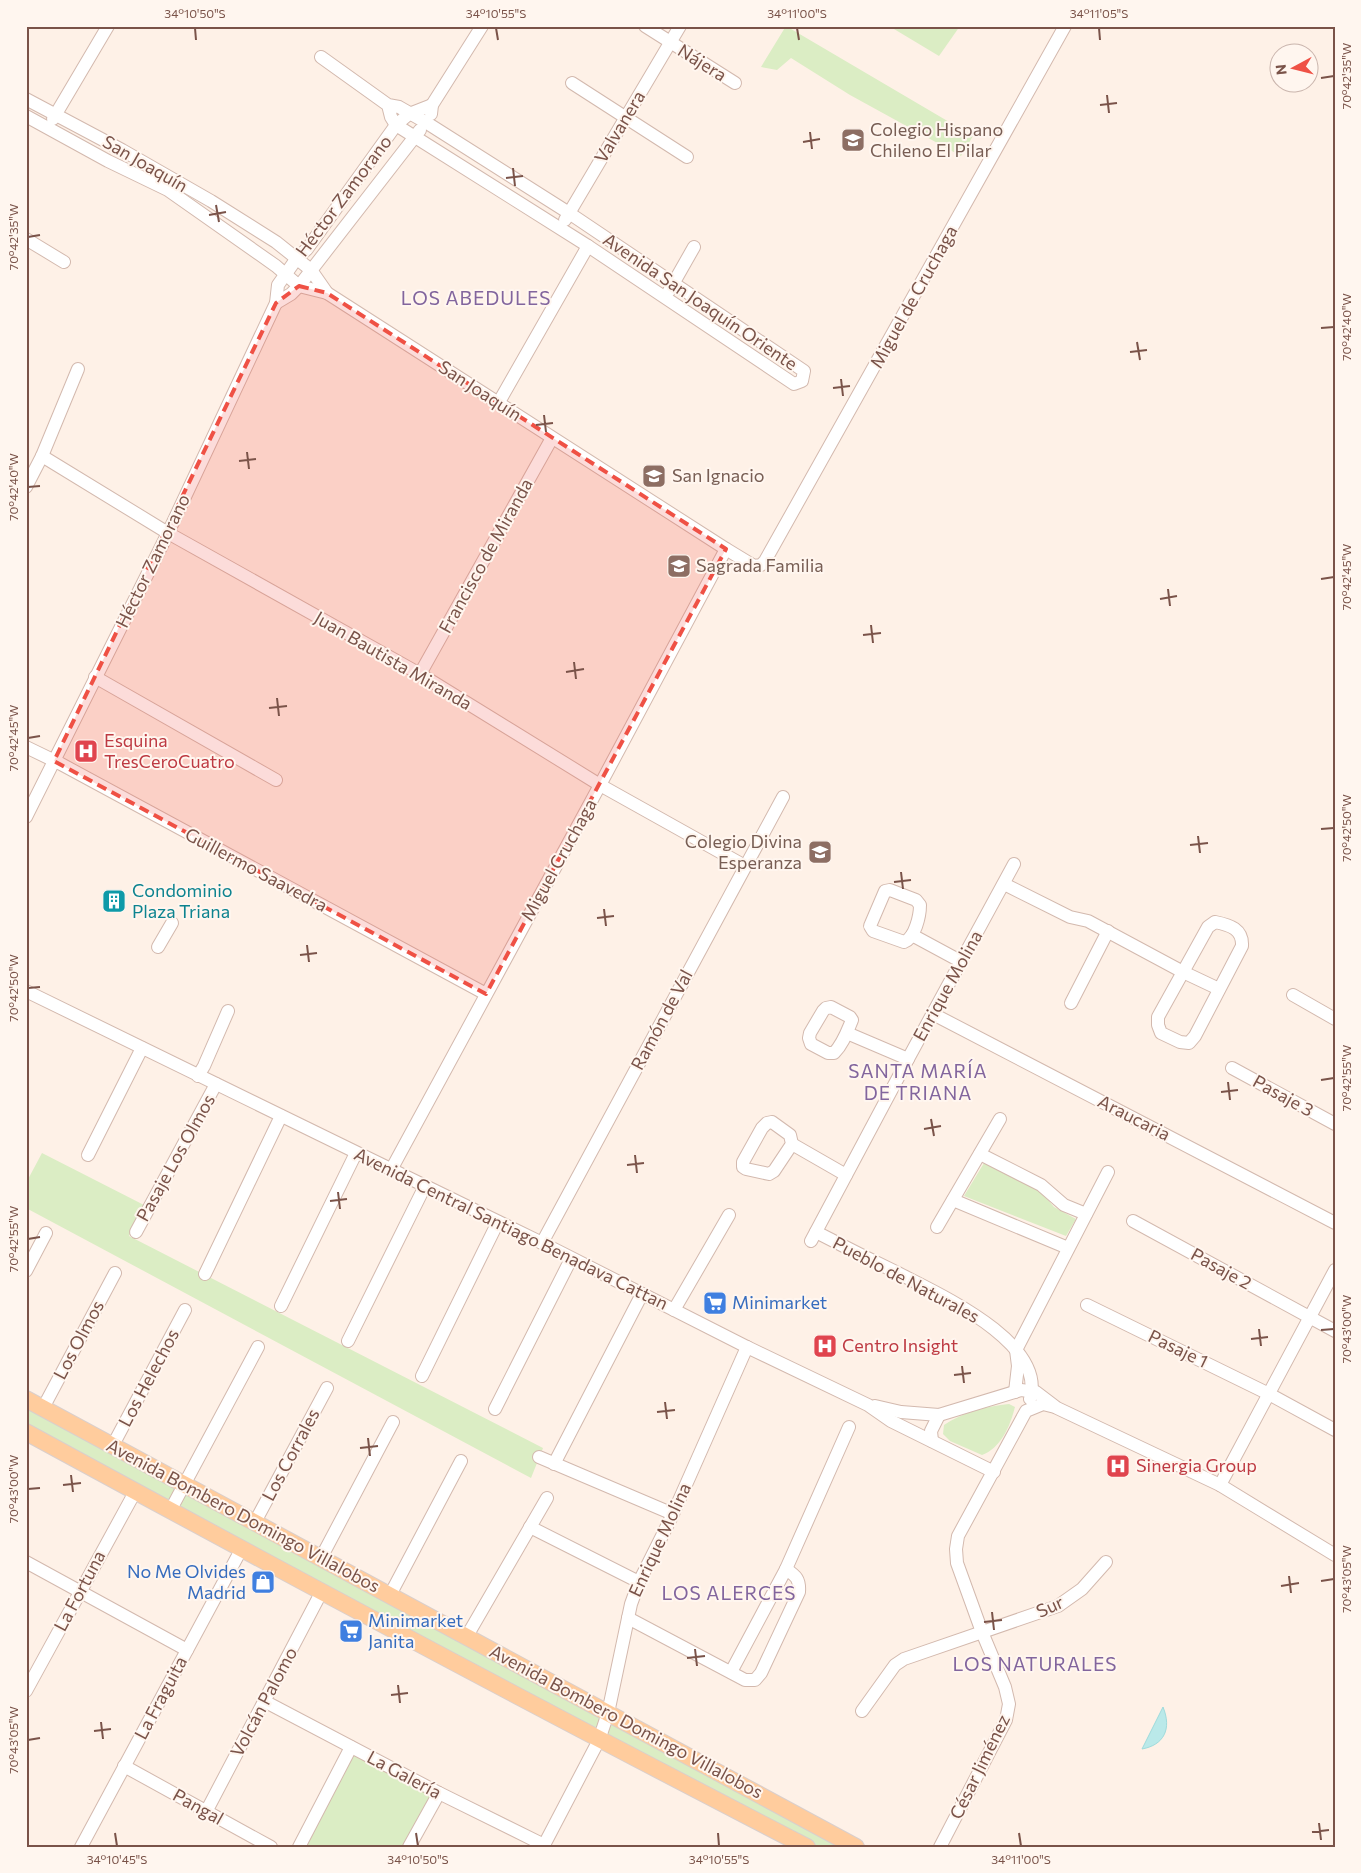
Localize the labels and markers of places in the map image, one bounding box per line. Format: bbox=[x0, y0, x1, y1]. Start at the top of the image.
place label: Colegio Hispano Chileno El Pilar bbox=[870, 118, 1003, 161]
school or university icon: Colegio Hispano Chileno El Pilar bbox=[840, 127, 866, 153]
school or university icon: San Ignacio bbox=[641, 463, 667, 489]
place label: San Ignacio bbox=[672, 464, 765, 486]
school or university icon: Sagrada Familia bbox=[666, 553, 692, 579]
place label: Sagrada Familia bbox=[696, 554, 824, 576]
place label: Esquina TresCeroCuatro bbox=[104, 729, 235, 772]
hospital icon: Esquina TresCeroCuatro bbox=[73, 738, 99, 764]
place label: Colegio Divina Esperanza bbox=[685, 830, 802, 873]
school or university icon: Colegio Divina Esperanza bbox=[807, 839, 833, 865]
place label: Condominio Plaza Triana bbox=[132, 879, 233, 922]
building icon: Condominio Plaza Triana bbox=[101, 888, 127, 914]
supermarket icon: Minimarket bbox=[702, 1290, 728, 1316]
place label: Minimarket bbox=[732, 1291, 827, 1313]
hospital icon: Centro Insight bbox=[812, 1333, 838, 1359]
place label: Centro Insight bbox=[842, 1334, 958, 1356]
hospital icon: Sinergia Group bbox=[1105, 1453, 1131, 1479]
place label: Sinergia Group bbox=[1136, 1454, 1257, 1476]
place label: No Me Olvides Madrid bbox=[127, 1560, 246, 1603]
shop icon: No Me Olvides Madrid bbox=[250, 1569, 276, 1595]
place label: Minimarket Janita bbox=[368, 1609, 463, 1652]
supermarket icon: Minimarket Janita bbox=[338, 1618, 364, 1644]

